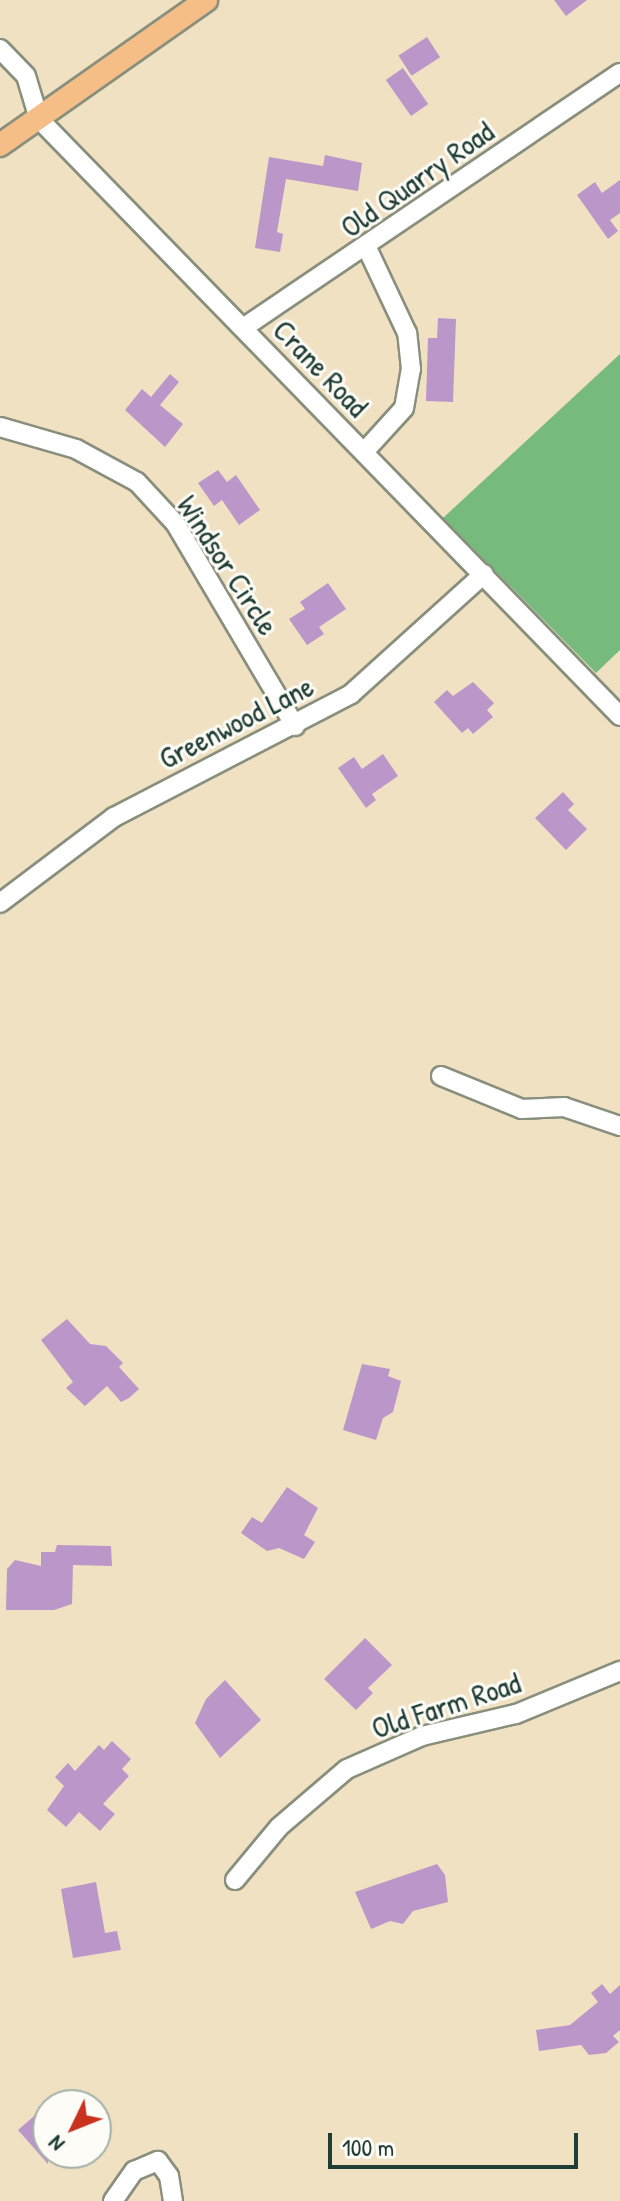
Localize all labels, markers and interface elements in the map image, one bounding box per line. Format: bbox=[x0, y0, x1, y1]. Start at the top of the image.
street label: Old Quarry Road bbox=[334, 113, 500, 245]
street label: Crane Road bbox=[266, 312, 376, 424]
street label: Windsor Circle bbox=[170, 489, 286, 641]
street label: Greenwood Lane bbox=[153, 668, 319, 776]
street label: Old Farm Road bbox=[367, 1664, 525, 1746]
north arrow bbox=[32, 2089, 112, 2169]
scale bar bbox=[332, 2117, 582, 2167]
text: N bbox=[41, 2129, 71, 2159]
text: 100 m bbox=[342, 2131, 394, 2163]

